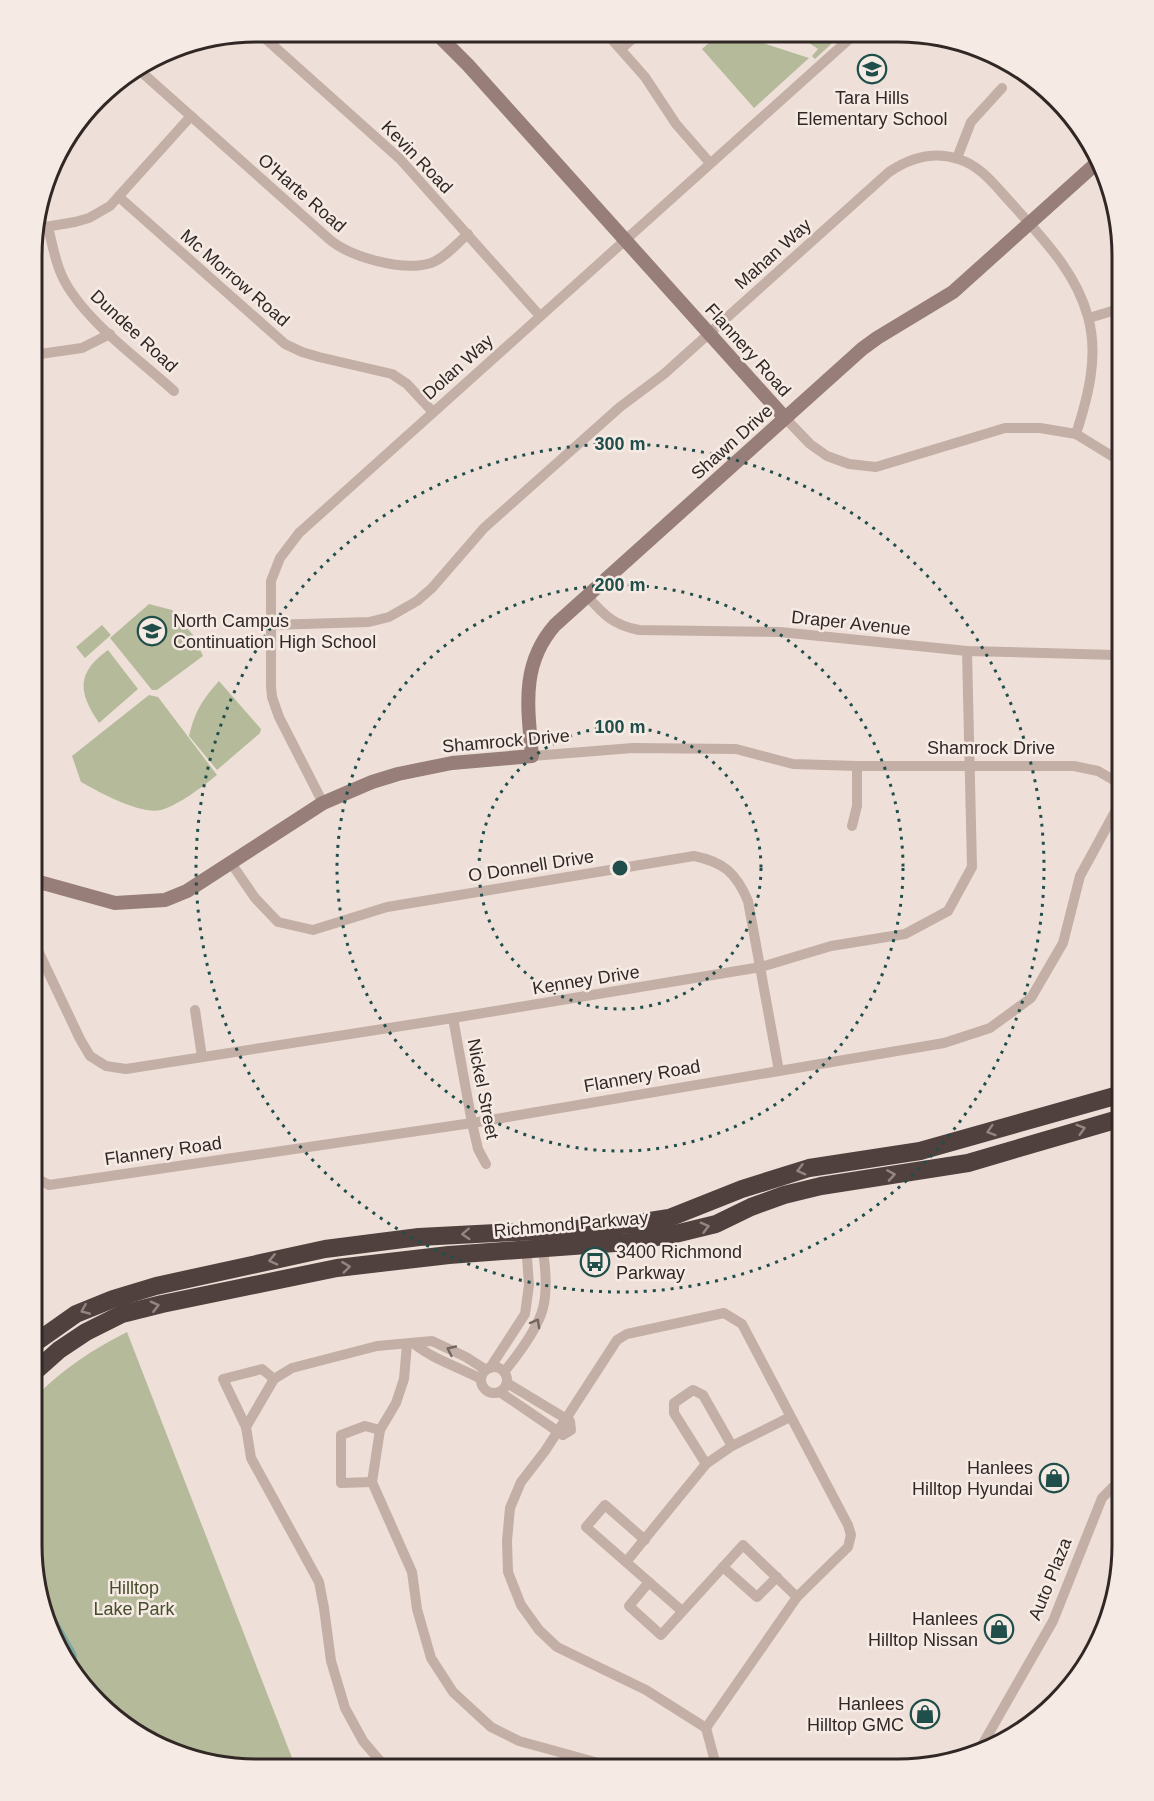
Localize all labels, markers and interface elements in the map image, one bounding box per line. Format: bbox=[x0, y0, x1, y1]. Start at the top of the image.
school or university icon: Tara Hills Elementary School bbox=[856, 53, 888, 85]
place label: Tara Hills Elementary School bbox=[796, 88, 948, 129]
street label: Kevin Road bbox=[377, 117, 457, 197]
street label: O'Harte Road bbox=[254, 150, 350, 236]
street label: Mahan Way bbox=[731, 215, 815, 293]
street label: Mc Morrow Road bbox=[177, 226, 293, 330]
street label: Dundee Road bbox=[87, 286, 181, 376]
street label: Flannery Road bbox=[701, 299, 795, 401]
street label: Dolan Way bbox=[419, 330, 497, 404]
street label: Shawn Drive bbox=[687, 400, 777, 484]
text: 300 m bbox=[594, 434, 646, 454]
text: 200 m bbox=[594, 575, 646, 595]
street label: Draper Avenue bbox=[790, 607, 912, 639]
place label: North Campus Continuation High School bbox=[173, 611, 376, 652]
school or university icon: North Campus Continuation High School bbox=[136, 615, 168, 647]
text: 100 m bbox=[594, 717, 646, 737]
street label: Shamrock Drive bbox=[441, 725, 571, 757]
street label: Shamrock Drive bbox=[927, 738, 1055, 758]
street label: O Donnell Drive bbox=[467, 846, 595, 886]
centre of rings bbox=[610, 858, 630, 878]
street label: Kenney Drive bbox=[531, 962, 641, 998]
street label: Nickel Street bbox=[463, 1037, 503, 1141]
street label: Flannery Road bbox=[582, 1056, 702, 1096]
one-way arrow bbox=[986, 1124, 997, 1137]
one-way arrow bbox=[1076, 1124, 1086, 1137]
street label: Flannery Road bbox=[103, 1133, 223, 1169]
one-way arrow bbox=[796, 1163, 806, 1176]
one-way arrow bbox=[886, 1169, 896, 1182]
street label: Richmond Parkway bbox=[493, 1207, 649, 1241]
one-way arrow bbox=[699, 1221, 709, 1234]
one-way arrow bbox=[461, 1228, 470, 1241]
place label: 3400 Richmond Parkway bbox=[616, 1242, 742, 1283]
bus stop icon: 3400 Richmond Parkway bbox=[579, 1246, 611, 1278]
one-way arrow bbox=[268, 1253, 278, 1266]
one-way arrow bbox=[341, 1261, 350, 1273]
one-way arrow bbox=[150, 1300, 160, 1313]
one-way arrow bbox=[80, 1303, 91, 1315]
one-way arrow bbox=[529, 1319, 540, 1329]
one-way arrow bbox=[446, 1346, 457, 1358]
place label: Hanlees Hilltop Hyundai bbox=[912, 1458, 1033, 1499]
shop icon: Hanlees Hilltop Hyundai bbox=[1038, 1462, 1070, 1494]
street label: Auto Plaza bbox=[1024, 1534, 1076, 1623]
park label: Hilltop Lake Park bbox=[93, 1578, 176, 1619]
place label: Hanlees Hilltop Nissan bbox=[868, 1609, 978, 1650]
shop icon: Hanlees Hilltop Nissan bbox=[983, 1613, 1015, 1645]
place label: Hanlees Hilltop GMC bbox=[807, 1694, 904, 1735]
shop icon: Hanlees Hilltop GMC bbox=[909, 1698, 941, 1730]

